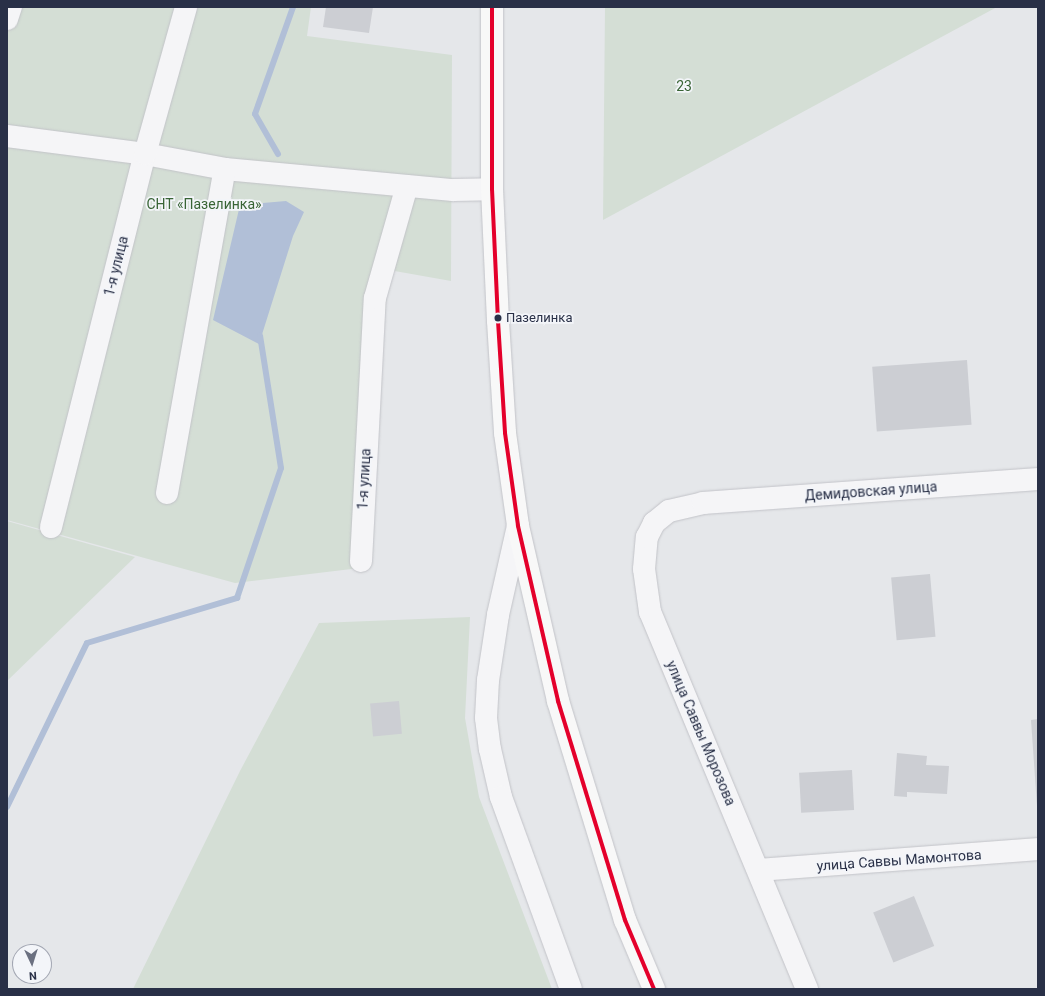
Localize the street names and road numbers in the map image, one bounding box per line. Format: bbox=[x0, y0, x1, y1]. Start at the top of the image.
street label: 1-я улица bbox=[100, 234, 132, 298]
street label: 1-я улица bbox=[354, 448, 374, 510]
street label: Демидовская улица bbox=[804, 478, 938, 504]
street label: улица Саввы Морозова bbox=[663, 658, 739, 808]
street label: улица Саввы Мамонтова bbox=[816, 846, 982, 874]

